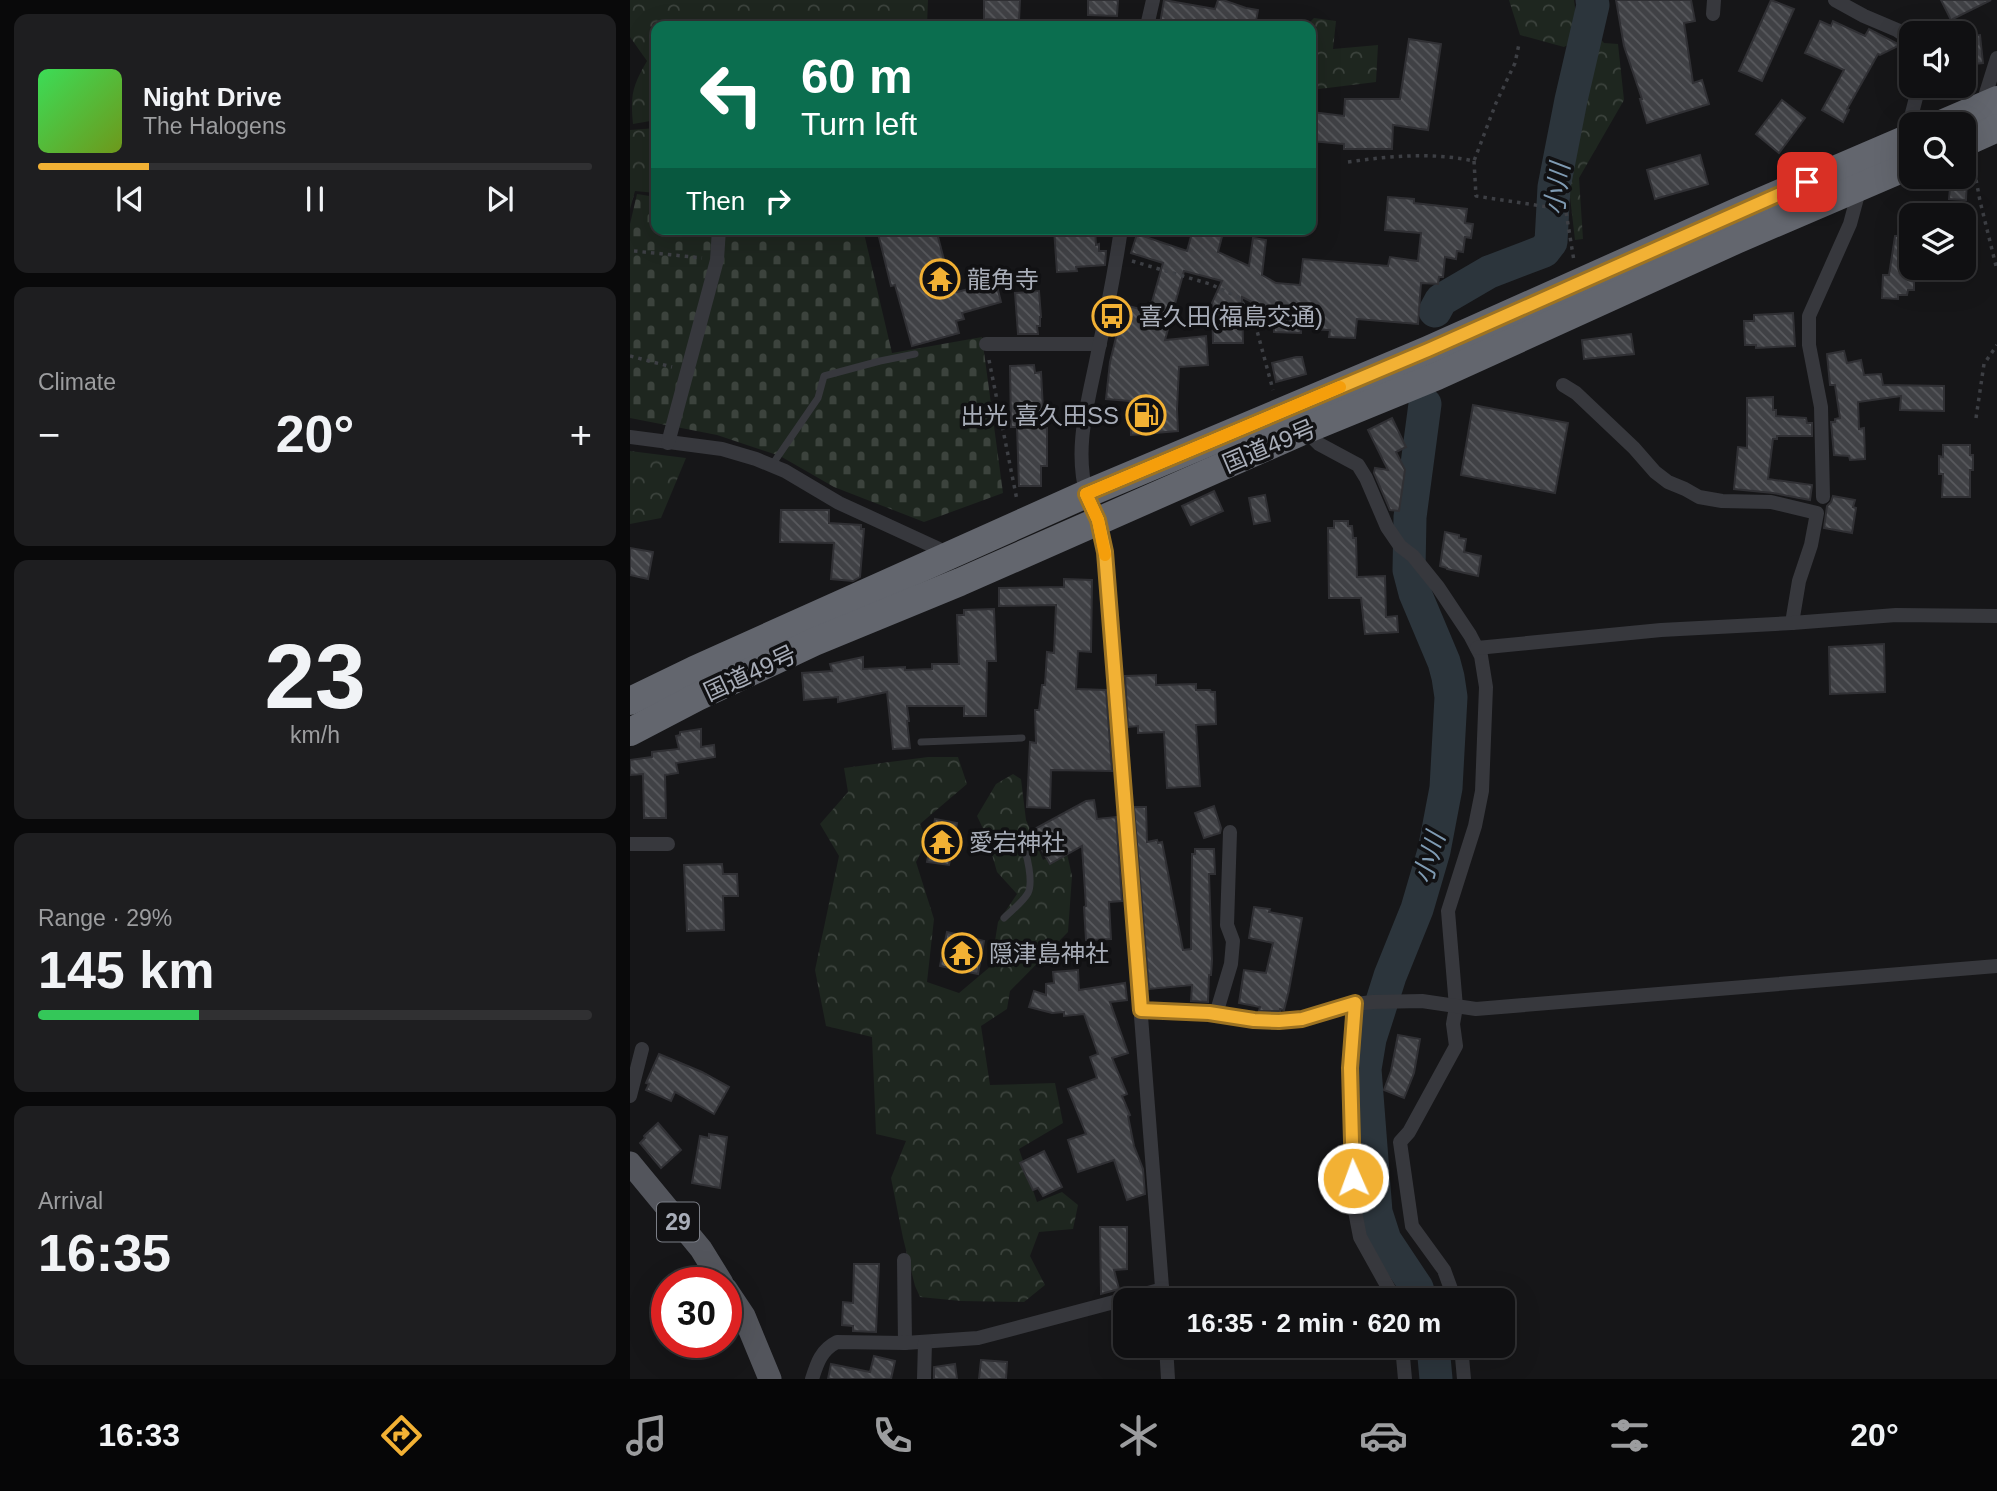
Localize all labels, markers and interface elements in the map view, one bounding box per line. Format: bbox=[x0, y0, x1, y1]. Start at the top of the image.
map controls bbox=[1899, 21, 1976, 280]
button: sound bbox=[1899, 21, 1976, 98]
icon: left bbox=[686, 49, 777, 140]
text: 60 m bbox=[801, 49, 913, 103]
text: Night Drive bbox=[143, 82, 282, 112]
text: Turn left bbox=[801, 106, 917, 142]
button: search bbox=[1899, 112, 1976, 189]
text: The Halogens bbox=[143, 113, 286, 139]
pin bbox=[1777, 152, 1837, 212]
water label: 小川 bbox=[1539, 158, 1575, 217]
icon: arrive bbox=[1788, 163, 1826, 201]
icon: previous bbox=[111, 180, 149, 218]
icon: pause bbox=[296, 180, 334, 218]
icon: next bbox=[481, 180, 519, 218]
icon: right bbox=[759, 182, 797, 220]
text: Then bbox=[686, 186, 745, 216]
button: layers bbox=[1899, 203, 1976, 280]
temple icon: 龍角寺 bbox=[919, 258, 961, 300]
place label: 龍角寺 bbox=[967, 266, 1039, 293]
bus stop icon: 喜久田(福島交通) bbox=[1091, 295, 1133, 337]
place label: 喜久田(福島交通) bbox=[1139, 303, 1323, 330]
text: Climate bbox=[38, 369, 116, 395]
fuel station icon: 出光 喜久田SS bbox=[1125, 394, 1167, 436]
place label: 出光 喜久田SS bbox=[960, 402, 1119, 429]
text: 20° bbox=[276, 405, 354, 463]
text: − bbox=[38, 414, 60, 456]
text: + bbox=[570, 414, 592, 456]
street label: 国道49号 bbox=[1218, 414, 1320, 478]
text: 23 bbox=[264, 626, 366, 727]
street label: 国道49号 bbox=[700, 640, 800, 706]
text: km/h bbox=[290, 722, 340, 748]
temple icon: 愛宕神社 bbox=[921, 821, 963, 863]
water label: 小川 bbox=[1407, 826, 1451, 887]
place label: 愛宕神社 bbox=[969, 829, 1065, 856]
text: Range · 29% bbox=[38, 905, 172, 931]
temple icon: 隠津島神社 bbox=[941, 932, 983, 974]
place label: 隠津島神社 bbox=[989, 940, 1109, 967]
text: 145 km bbox=[38, 941, 214, 999]
position arrow bbox=[1316, 1141, 1390, 1215]
text: Arrival bbox=[38, 1188, 103, 1214]
road number: 29 bbox=[657, 1203, 699, 1242]
text: 16:35 bbox=[38, 1224, 171, 1282]
speed limit sign: 30 bbox=[651, 1267, 742, 1358]
text: 16:35 · 2 min · 620 m bbox=[1187, 1308, 1441, 1338]
icon: directions bbox=[377, 1411, 426, 1460]
icon: music bbox=[622, 1411, 671, 1460]
icon: phone bbox=[868, 1411, 917, 1460]
icon: climate bbox=[1114, 1411, 1163, 1460]
icon: car bbox=[1359, 1411, 1408, 1460]
icon: filters bbox=[1605, 1411, 1654, 1460]
text: 16:33 bbox=[98, 1417, 180, 1453]
text: 20° bbox=[1850, 1417, 1899, 1453]

